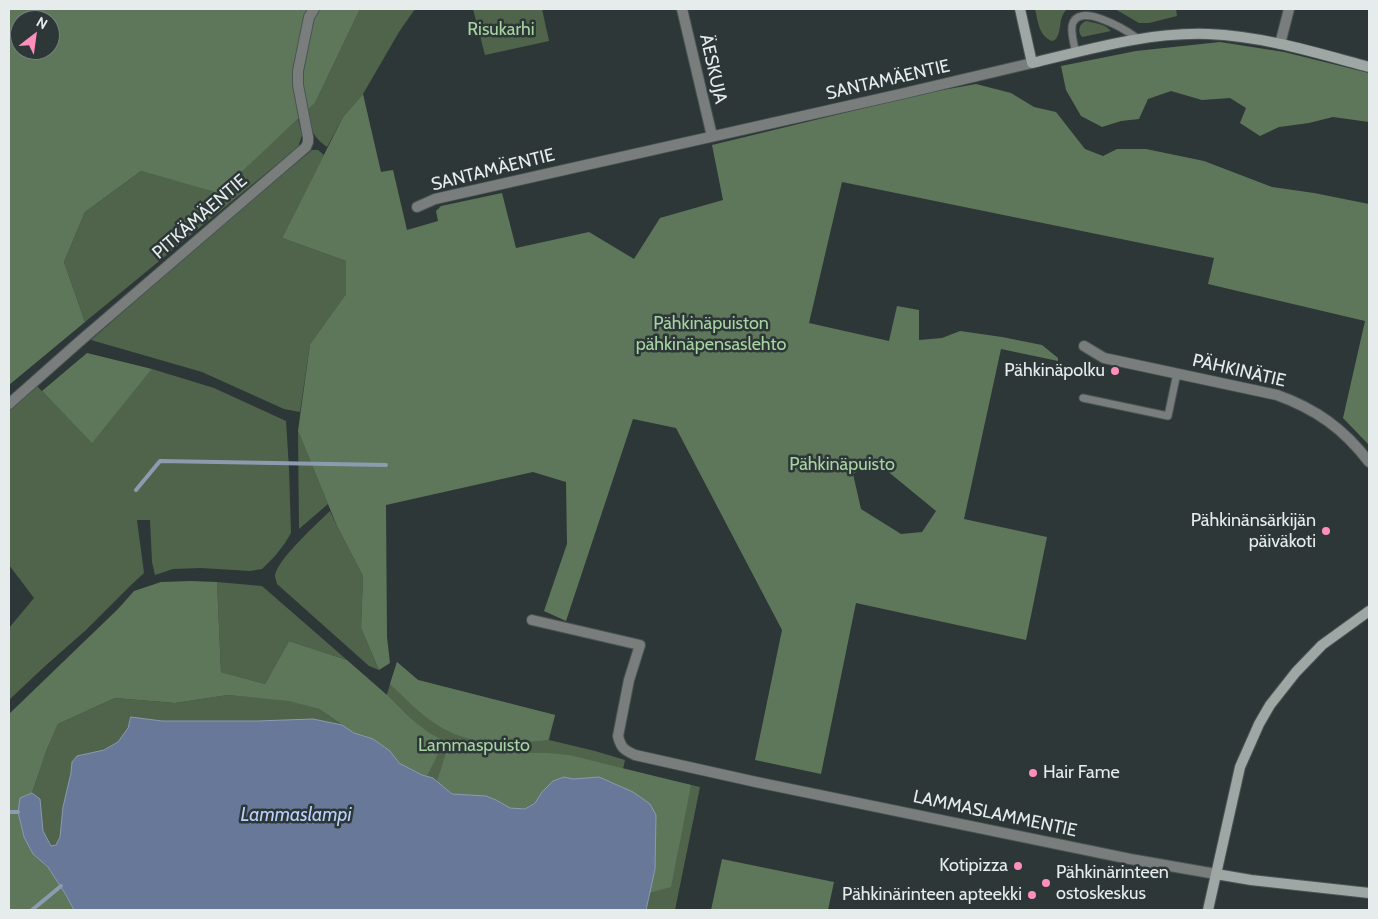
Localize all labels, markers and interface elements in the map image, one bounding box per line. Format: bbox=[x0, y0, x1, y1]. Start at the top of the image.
north arrow bbox=[10, 10, 60, 60]
text: N bbox=[33, 13, 51, 33]
park label: Risukarhi bbox=[467, 19, 535, 41]
street label: ÄESKUJA bbox=[695, 32, 731, 106]
street label: SANTAMÄENTIE bbox=[824, 55, 952, 105]
street label: SANTAMÄENTIE bbox=[429, 144, 557, 196]
street label: PITKÄMÄENTIE bbox=[148, 170, 252, 264]
park label: Pähkinäpuiston pähkinäpensaslehto bbox=[636, 313, 786, 356]
street label: PÄHKINÄTIE bbox=[1190, 350, 1288, 392]
place label: Pähkinäpolku bbox=[1004, 360, 1105, 382]
marker: Pähkinäpolku bbox=[1109, 365, 1121, 377]
park label: Pähkinäpuisto bbox=[789, 454, 895, 476]
place label: Pähkinänsärkijän päiväkoti bbox=[1191, 510, 1316, 552]
marker: Pähkinänsärkijän päiväkoti bbox=[1320, 525, 1332, 537]
park label: Lammaspuisto bbox=[418, 735, 530, 757]
place label: Hair Fame bbox=[1043, 762, 1120, 784]
marker: Hair Fame bbox=[1027, 767, 1039, 779]
street label: LAMMASLAMMENTIE bbox=[911, 786, 1079, 842]
water label: Lammaslampi bbox=[240, 804, 352, 826]
place label: Kotipizza bbox=[939, 855, 1008, 877]
marker: Kotipizza bbox=[1012, 860, 1024, 872]
place label: Pähkinärinteen ostoskeskus bbox=[1056, 862, 1169, 904]
marker: Pähkinärinteen ostoskeskus bbox=[1040, 877, 1052, 889]
place label: Pähkinärinteen apteekki bbox=[842, 884, 1022, 906]
marker: Pähkinärinteen apteekki bbox=[1026, 889, 1038, 901]

